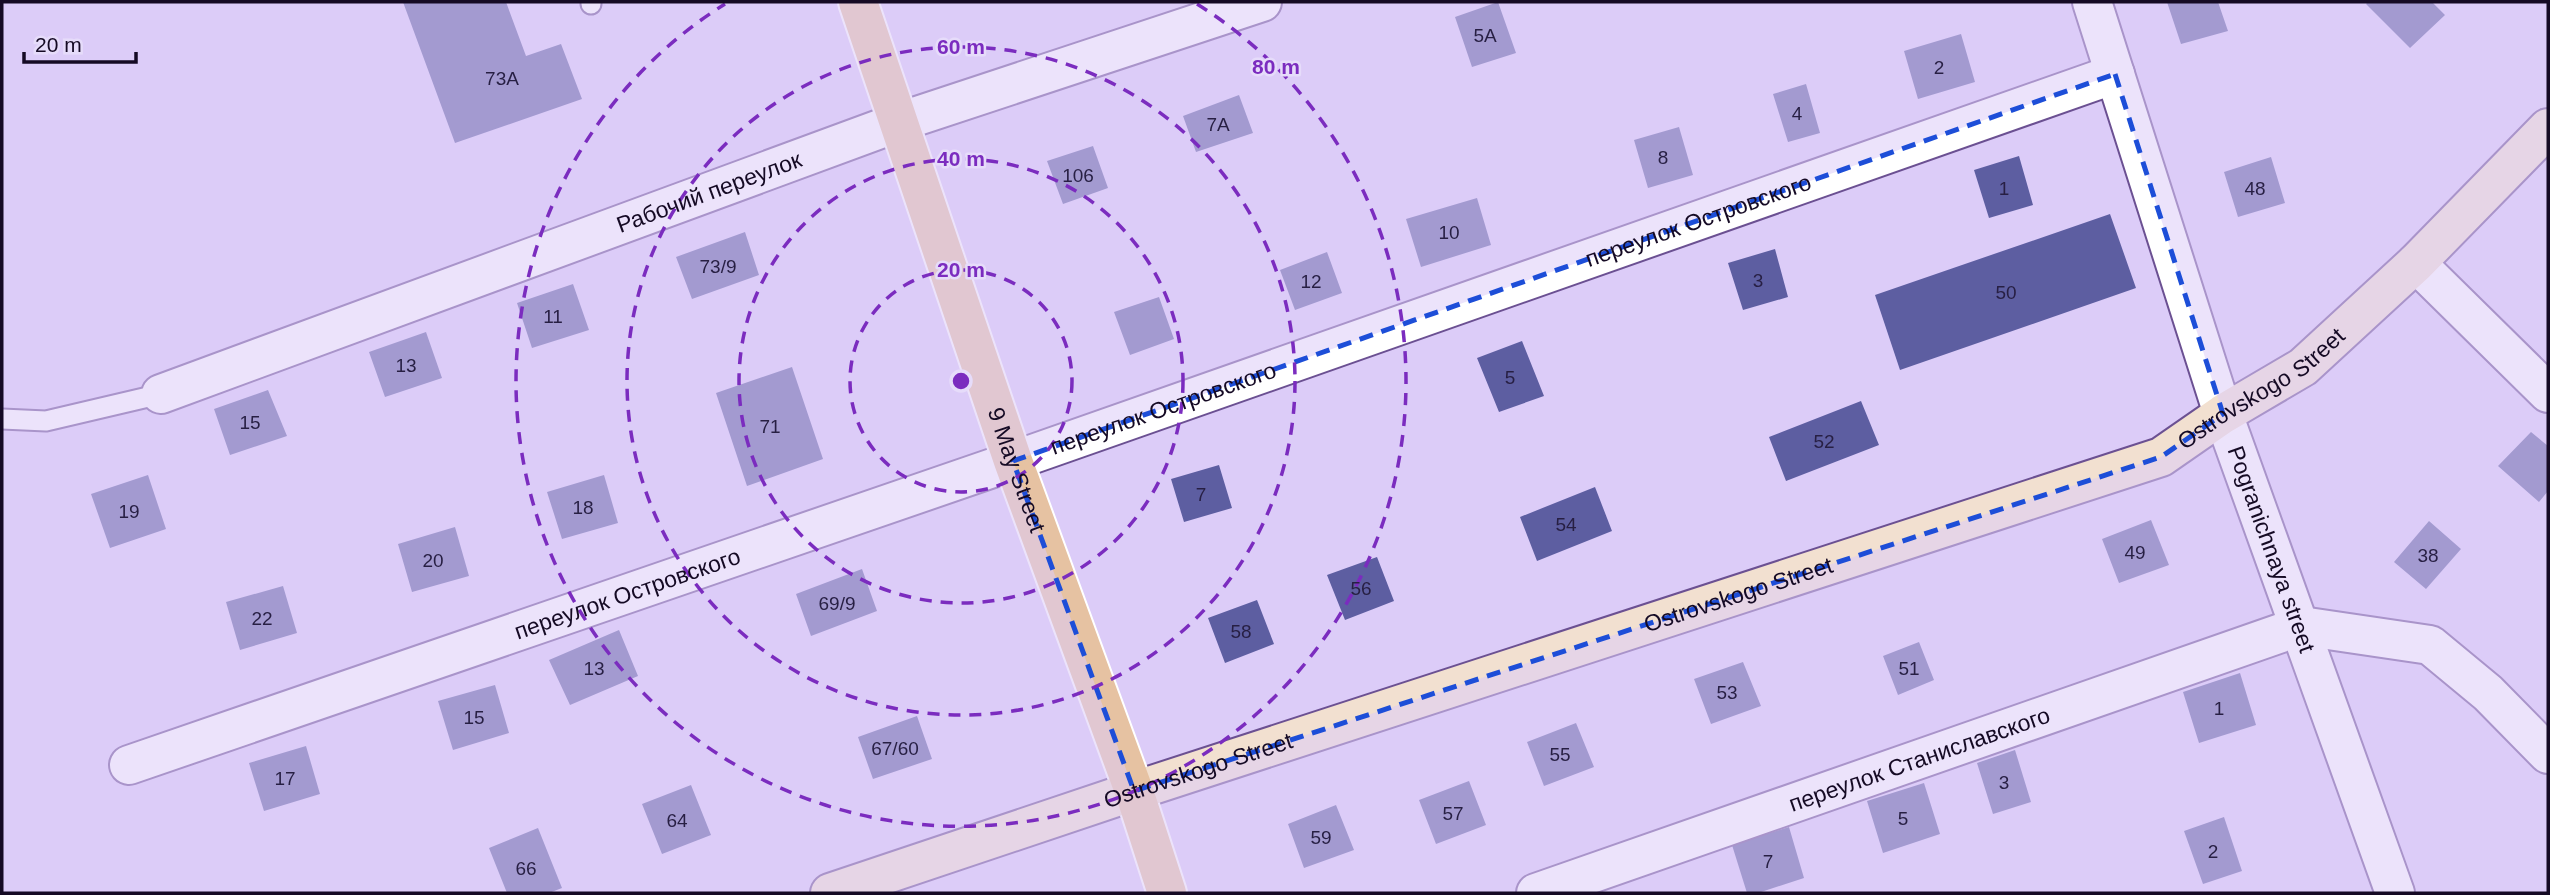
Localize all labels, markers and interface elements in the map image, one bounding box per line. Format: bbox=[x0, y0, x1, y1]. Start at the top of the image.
scale bar bbox=[24, 21, 136, 65]
house number: 5А bbox=[1473, 25, 1497, 46]
text: 20 m bbox=[35, 33, 82, 56]
text: 60 m bbox=[937, 35, 985, 58]
text: 80 m bbox=[1252, 55, 1300, 78]
house number: 2 bbox=[1934, 57, 1944, 78]
house number: 73А bbox=[485, 68, 519, 89]
house number: 4 bbox=[1792, 103, 1803, 124]
house number: 7А bbox=[1206, 114, 1230, 135]
street label: Рабочий переулок bbox=[613, 146, 806, 238]
text: 40 m bbox=[937, 147, 985, 170]
house number: 8 bbox=[1658, 147, 1668, 168]
house number: 106 bbox=[1062, 165, 1094, 186]
street label: переулок Островского bbox=[1582, 169, 1814, 272]
house number: 1 bbox=[1999, 178, 2009, 199]
house number: 48 bbox=[2244, 178, 2266, 199]
house number: 10 bbox=[1438, 222, 1460, 243]
house number: 73/9 bbox=[700, 256, 736, 277]
text: 20 m bbox=[937, 258, 985, 281]
house number: 3 bbox=[1753, 270, 1763, 291]
house number: 12 bbox=[1300, 271, 1322, 292]
house number: 50 bbox=[1995, 282, 2017, 303]
house number: 11 bbox=[543, 306, 563, 327]
street label: Ostrovskogo Street bbox=[2172, 322, 2350, 455]
house number: 13 bbox=[395, 355, 417, 376]
street label: переулок Островского bbox=[1047, 357, 1279, 460]
house number: 5 bbox=[1505, 367, 1515, 388]
centre of rings bbox=[949, 369, 973, 393]
street label: 9 May Street bbox=[983, 404, 1051, 536]
house number: 15 bbox=[239, 412, 261, 433]
house number: 71 bbox=[759, 416, 781, 437]
house number: 52 bbox=[1813, 431, 1835, 452]
street label: Pogranichnaya street bbox=[2223, 442, 2321, 657]
house number: 7 bbox=[1196, 484, 1206, 505]
house number: 18 bbox=[572, 497, 594, 518]
house number: 19 bbox=[118, 501, 140, 522]
house number: 54 bbox=[1555, 514, 1577, 535]
house number: 49 bbox=[2124, 542, 2146, 563]
street label: переулок Островского bbox=[511, 543, 744, 645]
house number: 38 bbox=[2417, 545, 2439, 566]
house number: 20 bbox=[422, 550, 444, 571]
street label: Ostrovskogo Street bbox=[1641, 552, 1836, 637]
house number: 56 bbox=[1350, 578, 1372, 599]
house number: 69/9 bbox=[819, 593, 855, 614]
house number: 22 bbox=[251, 608, 273, 629]
house number: 58 bbox=[1230, 621, 1252, 642]
house number: 13 bbox=[583, 658, 605, 679]
house number: 51 bbox=[1898, 658, 1920, 679]
house number: 53 bbox=[1716, 682, 1738, 703]
house number: 1 bbox=[2214, 698, 2224, 719]
street label: переулок Станиславского bbox=[1785, 702, 2053, 817]
house number: 15 bbox=[463, 707, 485, 728]
street label: Ostrovskogo Street bbox=[1100, 727, 1296, 813]
house number: 67/60 bbox=[871, 738, 919, 759]
house number: 55 bbox=[1549, 744, 1571, 765]
house number: 17 bbox=[274, 768, 296, 789]
house number: 3 bbox=[1999, 772, 2009, 793]
house number: 57 bbox=[1442, 803, 1464, 824]
house number: 5 bbox=[1898, 808, 1908, 829]
house number: 64 bbox=[666, 810, 688, 831]
house number: 59 bbox=[1310, 827, 1332, 848]
house number: 2 bbox=[2208, 841, 2218, 862]
house number: 7 bbox=[1763, 851, 1773, 872]
house number: 66 bbox=[515, 858, 537, 879]

